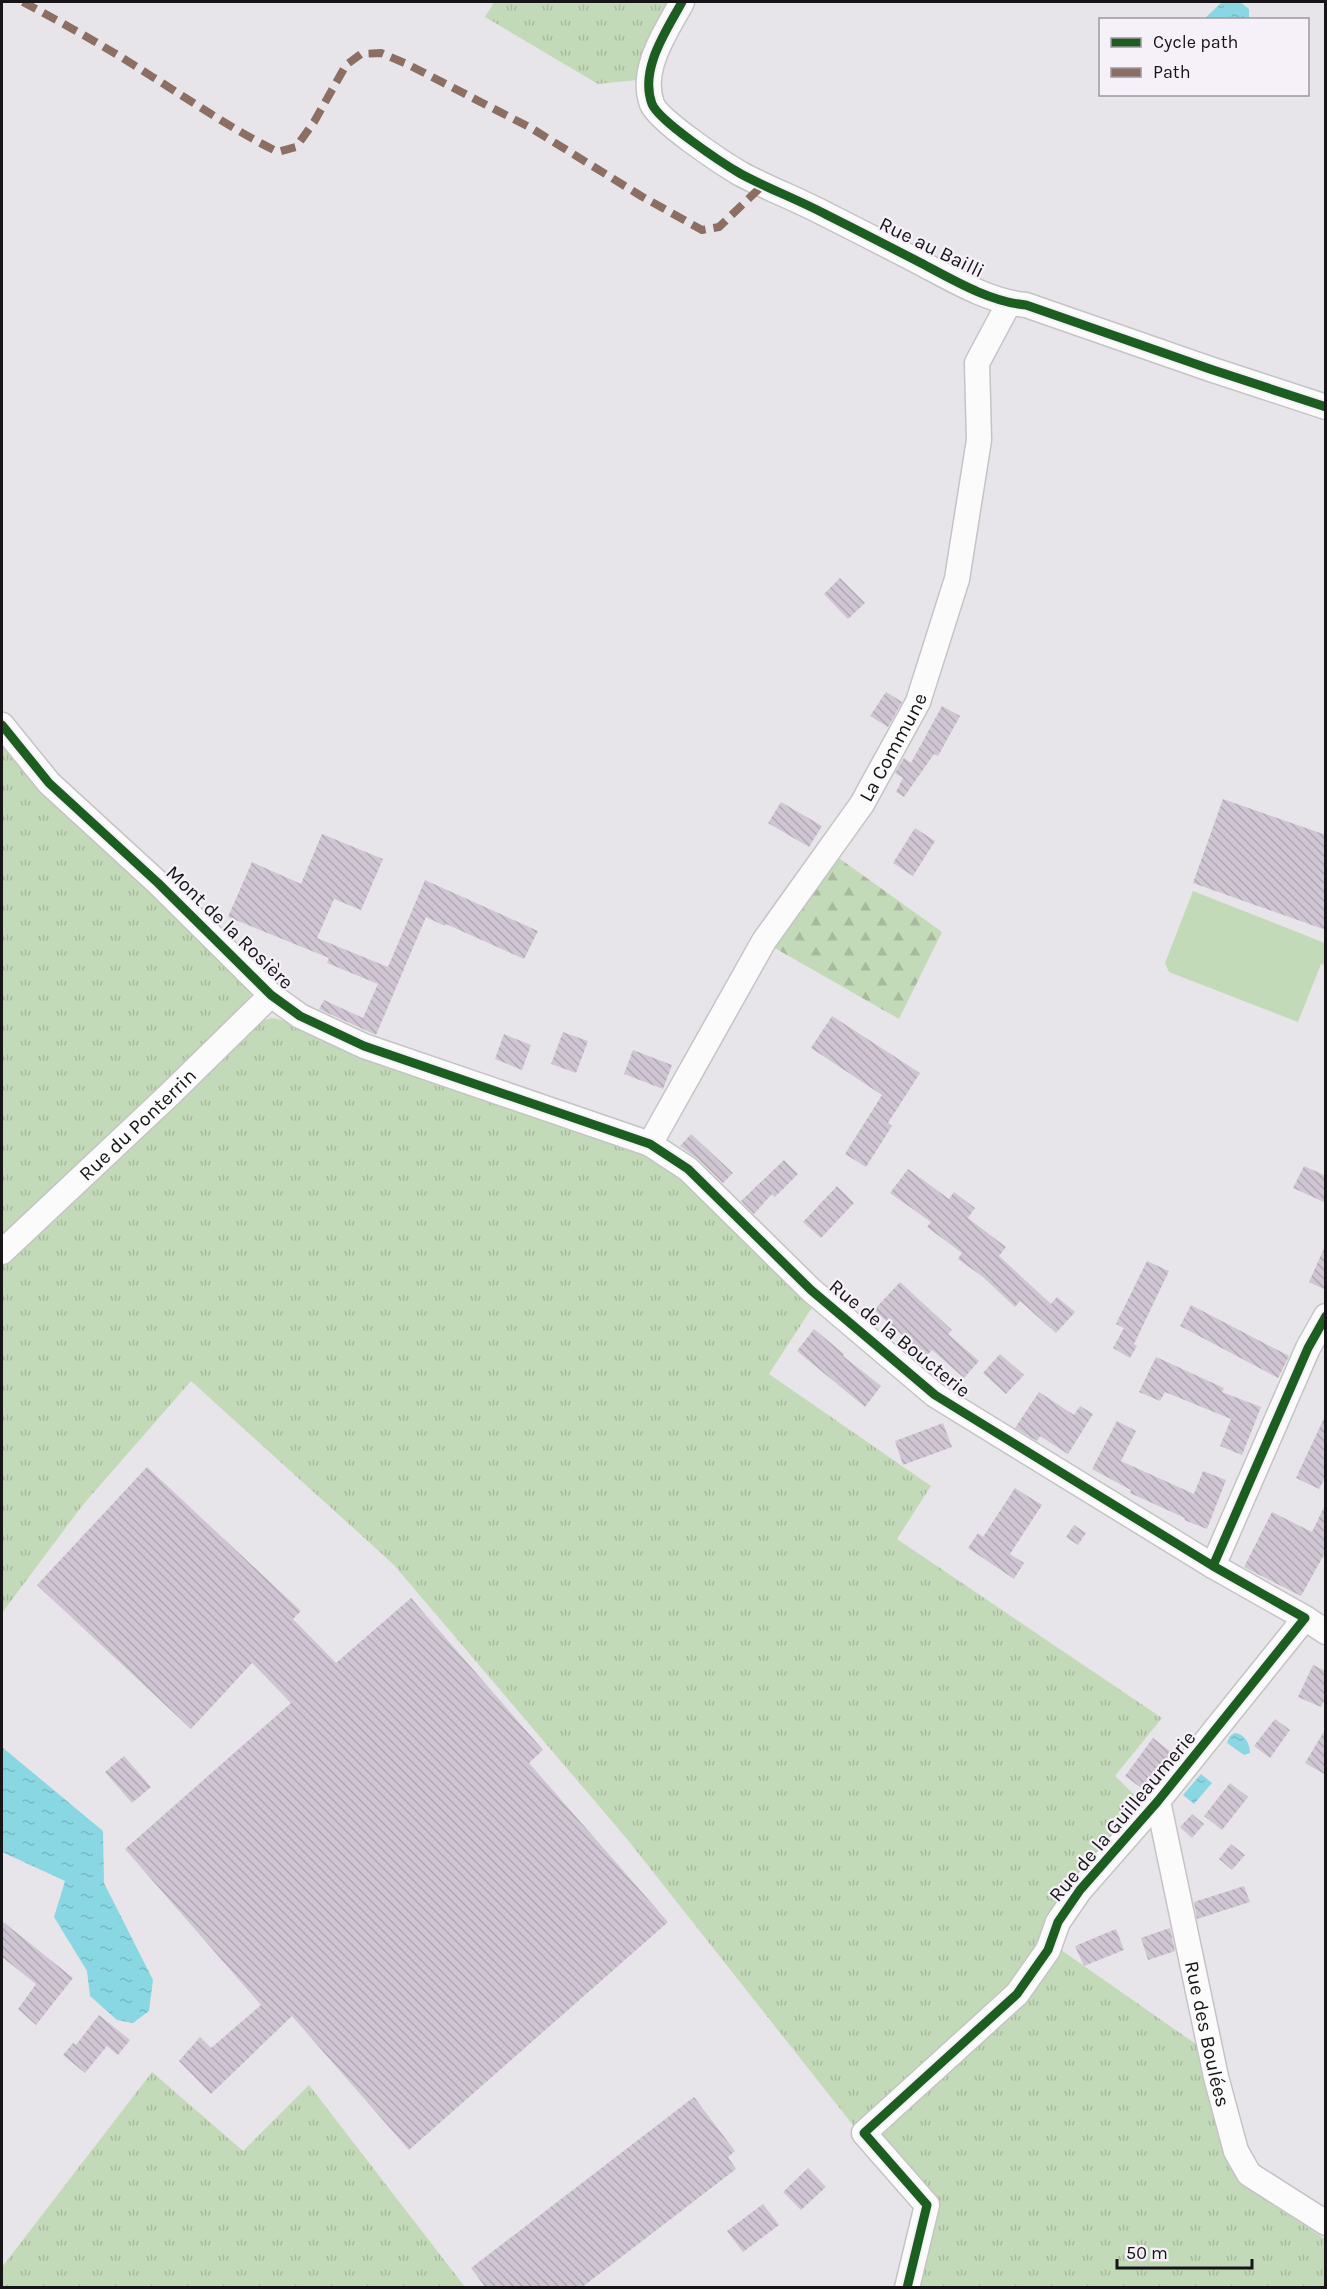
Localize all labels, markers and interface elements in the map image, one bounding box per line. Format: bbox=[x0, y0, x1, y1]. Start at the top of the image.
legend bbox=[1099, 18, 1309, 96]
text: Cycle path bbox=[1153, 31, 1238, 53]
text: Path bbox=[1153, 61, 1191, 83]
street label: Rue au Bailli bbox=[876, 212, 988, 283]
street label: La Commune bbox=[855, 691, 932, 806]
street label: Mont de la Rosière bbox=[161, 861, 298, 994]
street label: Rue du Ponterrin bbox=[74, 1064, 201, 1186]
street label: Rue de la Boucterie bbox=[825, 1274, 975, 1402]
street label: Rue de la Guilleaumerie bbox=[1044, 1726, 1200, 1906]
street label: Rue des Boulées bbox=[1180, 1959, 1235, 2110]
scale bar bbox=[1117, 2232, 1252, 2270]
text: 50 m bbox=[1126, 2242, 1168, 2264]

